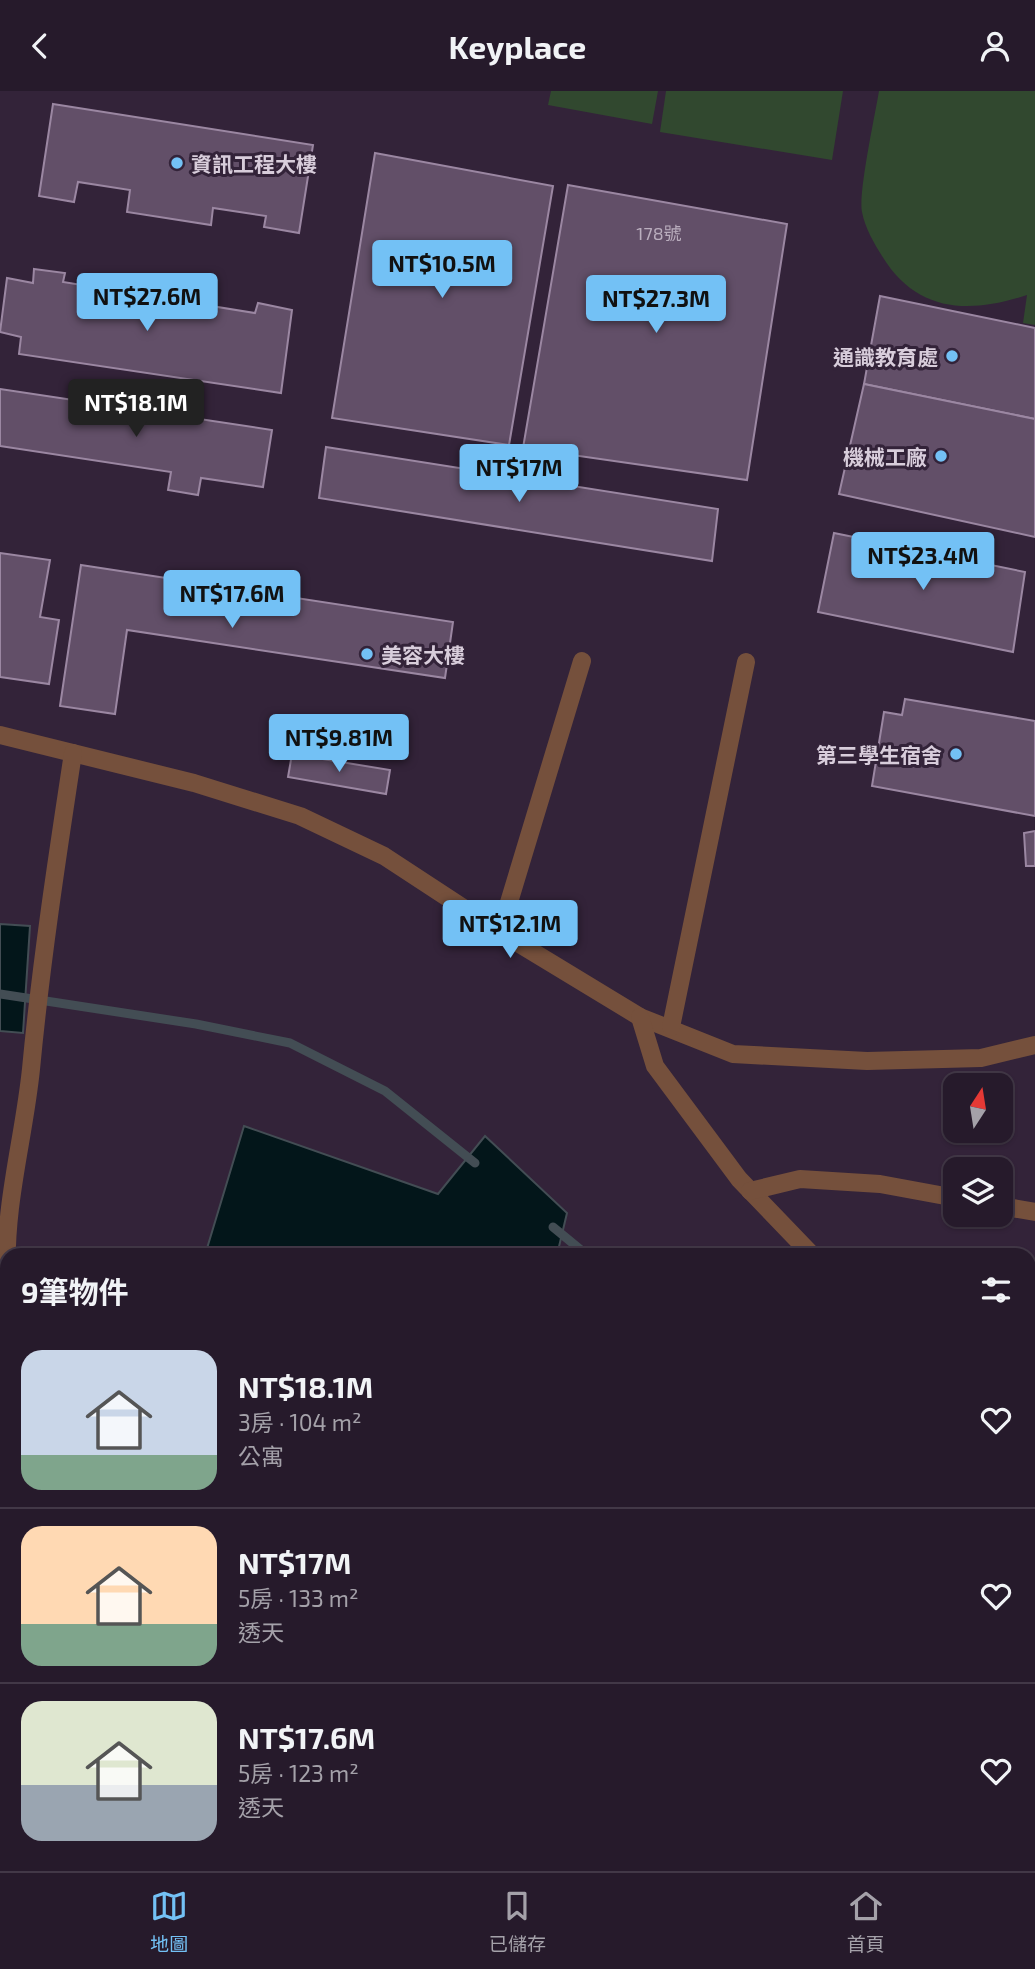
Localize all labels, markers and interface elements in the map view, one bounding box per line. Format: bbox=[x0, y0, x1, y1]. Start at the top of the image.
icon: back bbox=[21, 27, 59, 65]
text: Keyplace bbox=[449, 27, 586, 65]
icon: person bbox=[976, 27, 1014, 65]
place label: 資訊工程大樓 bbox=[191, 151, 317, 176]
marker: 資訊工程大樓 bbox=[169, 155, 185, 171]
house number: 178號 bbox=[636, 222, 682, 244]
pin: NT$10.5M bbox=[370, 241, 514, 300]
text: NT$10.5M bbox=[388, 249, 496, 277]
pin: NT$27.6M bbox=[75, 273, 219, 333]
pin: NT$27.3M bbox=[584, 275, 728, 335]
text: NT$27.6M bbox=[93, 282, 201, 310]
text: NT$27.3M bbox=[602, 284, 710, 312]
place label: 通識教育處 bbox=[833, 344, 938, 369]
marker: 通識教育處 bbox=[944, 348, 960, 364]
pin: NT$18.1M bbox=[64, 379, 208, 439]
text: NT$18.1M bbox=[84, 388, 188, 416]
place label: 機械工廠 bbox=[843, 444, 927, 469]
pin: NT$17M bbox=[462, 445, 576, 504]
marker: 機械工廠 bbox=[933, 448, 949, 464]
text: NT$17M bbox=[476, 453, 562, 481]
pin: NT$23.4M bbox=[851, 533, 995, 592]
text: NT$23.4M bbox=[867, 541, 979, 569]
pin: NT$17.6M bbox=[160, 571, 304, 630]
text: NT$17.6M bbox=[179, 579, 285, 607]
place label: 美容大樓 bbox=[381, 642, 465, 667]
marker: 美容大樓 bbox=[359, 646, 375, 662]
pin: NT$9.81M bbox=[267, 715, 411, 774]
text: NT$9.81M bbox=[285, 723, 393, 751]
place label: 第三學生宿舍 bbox=[816, 742, 942, 767]
marker: 第三學生宿舍 bbox=[948, 746, 964, 762]
pin: NT$12.1M bbox=[438, 901, 582, 960]
text: NT$12.1M bbox=[459, 909, 561, 937]
north arrow bbox=[943, 1073, 1013, 1143]
map controls bbox=[943, 1073, 1013, 1227]
button: layers bbox=[943, 1157, 1013, 1227]
icon: filters bbox=[977, 1271, 1015, 1309]
text: 9筆物件 bbox=[21, 1273, 129, 1309]
text: NT$18.1M bbox=[238, 1368, 373, 1404]
icon: home bbox=[77, 1378, 161, 1462]
icon: heart bbox=[977, 1401, 1015, 1439]
text: 3房 · 104 m² bbox=[238, 1408, 361, 1436]
text: 公寓 bbox=[238, 1442, 284, 1470]
text: NT$17M bbox=[238, 1544, 351, 1580]
icon: home bbox=[77, 1554, 161, 1638]
icon: heart bbox=[977, 1577, 1015, 1615]
text: 5房 · 133 m² bbox=[238, 1584, 359, 1612]
text: 透天 bbox=[238, 1618, 284, 1646]
text: NT$17.6M bbox=[238, 1719, 375, 1755]
icon: home bbox=[77, 1729, 161, 1813]
icon: heart bbox=[977, 1752, 1015, 1790]
text: 5房 · 123 m² bbox=[238, 1759, 359, 1787]
text: 透天 bbox=[238, 1793, 284, 1821]
tab: 地圖 bbox=[150, 1887, 188, 1956]
tab: 已儲存 bbox=[489, 1887, 546, 1956]
tab: 首頁 bbox=[847, 1887, 885, 1956]

